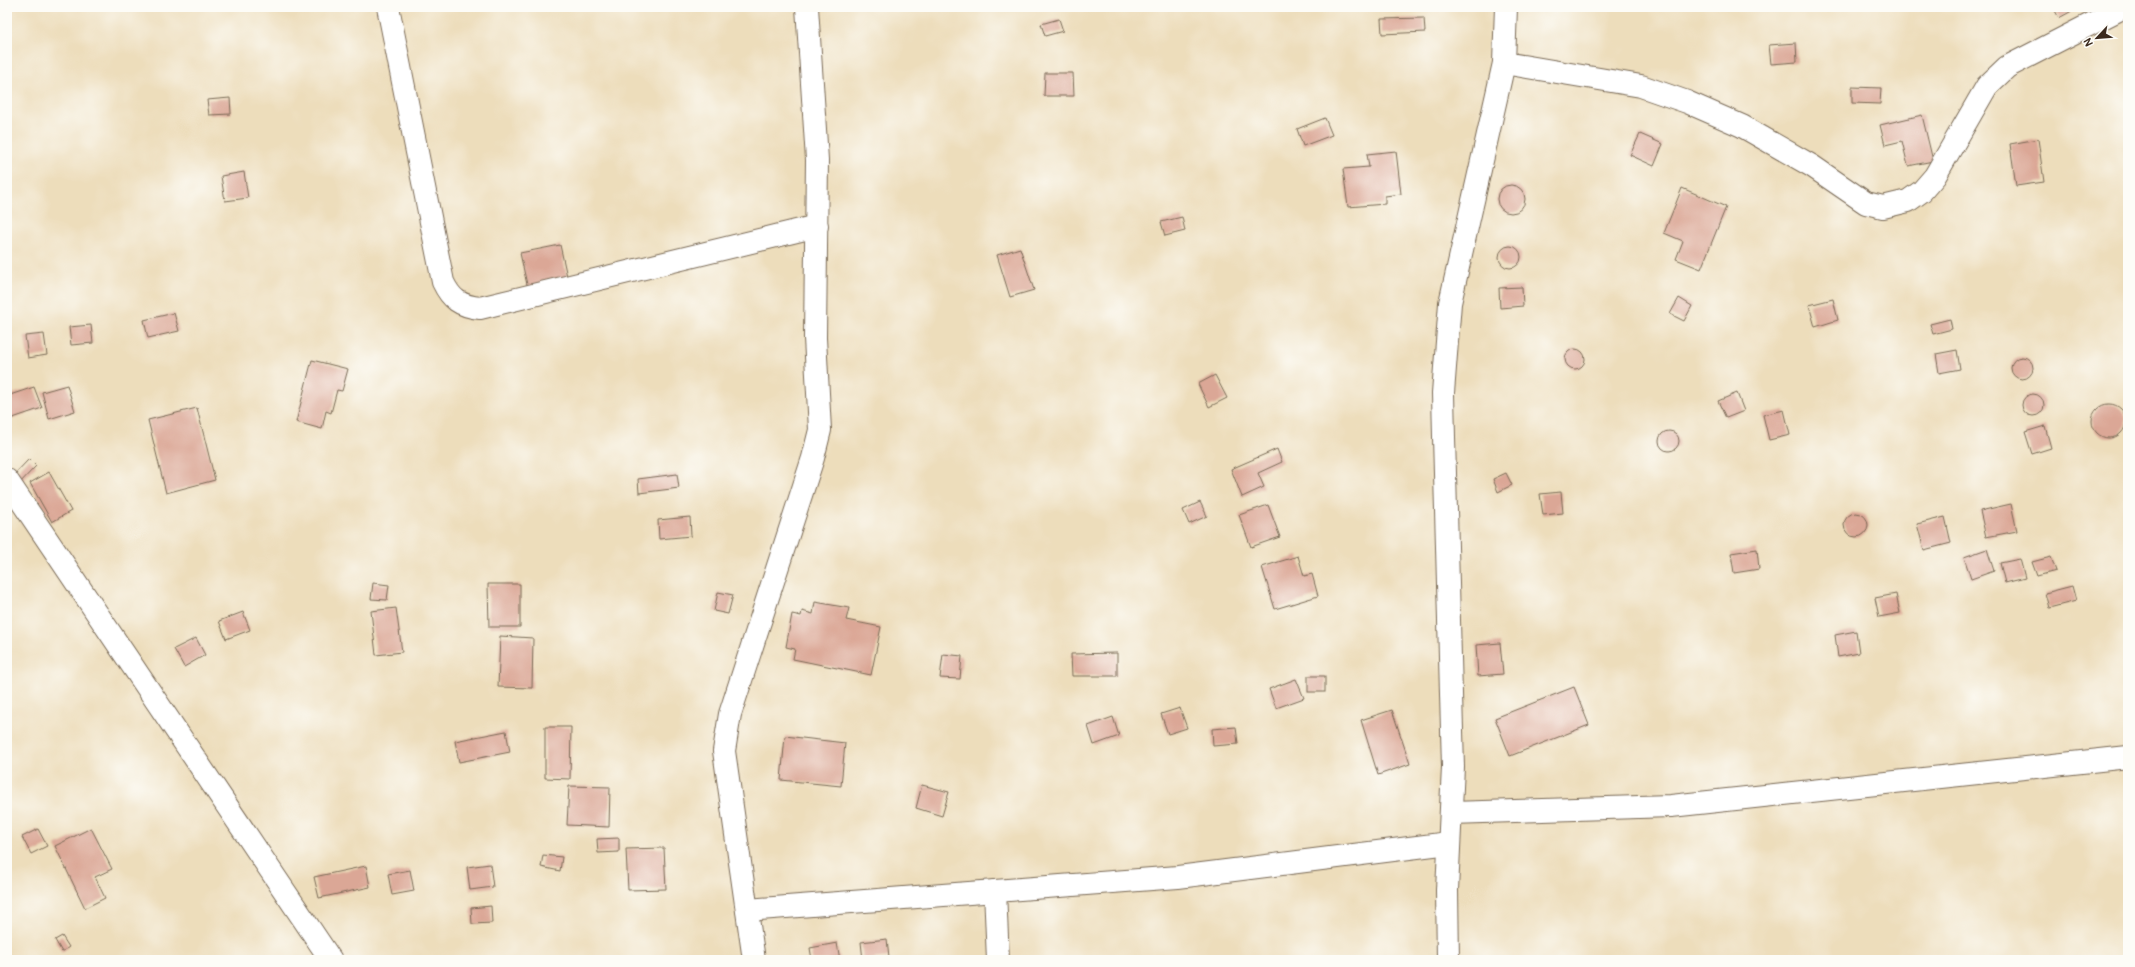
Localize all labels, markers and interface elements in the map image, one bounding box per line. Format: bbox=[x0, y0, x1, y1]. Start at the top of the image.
north arrow bbox=[2077, 18, 2117, 58]
text: N bbox=[2081, 35, 2096, 48]

